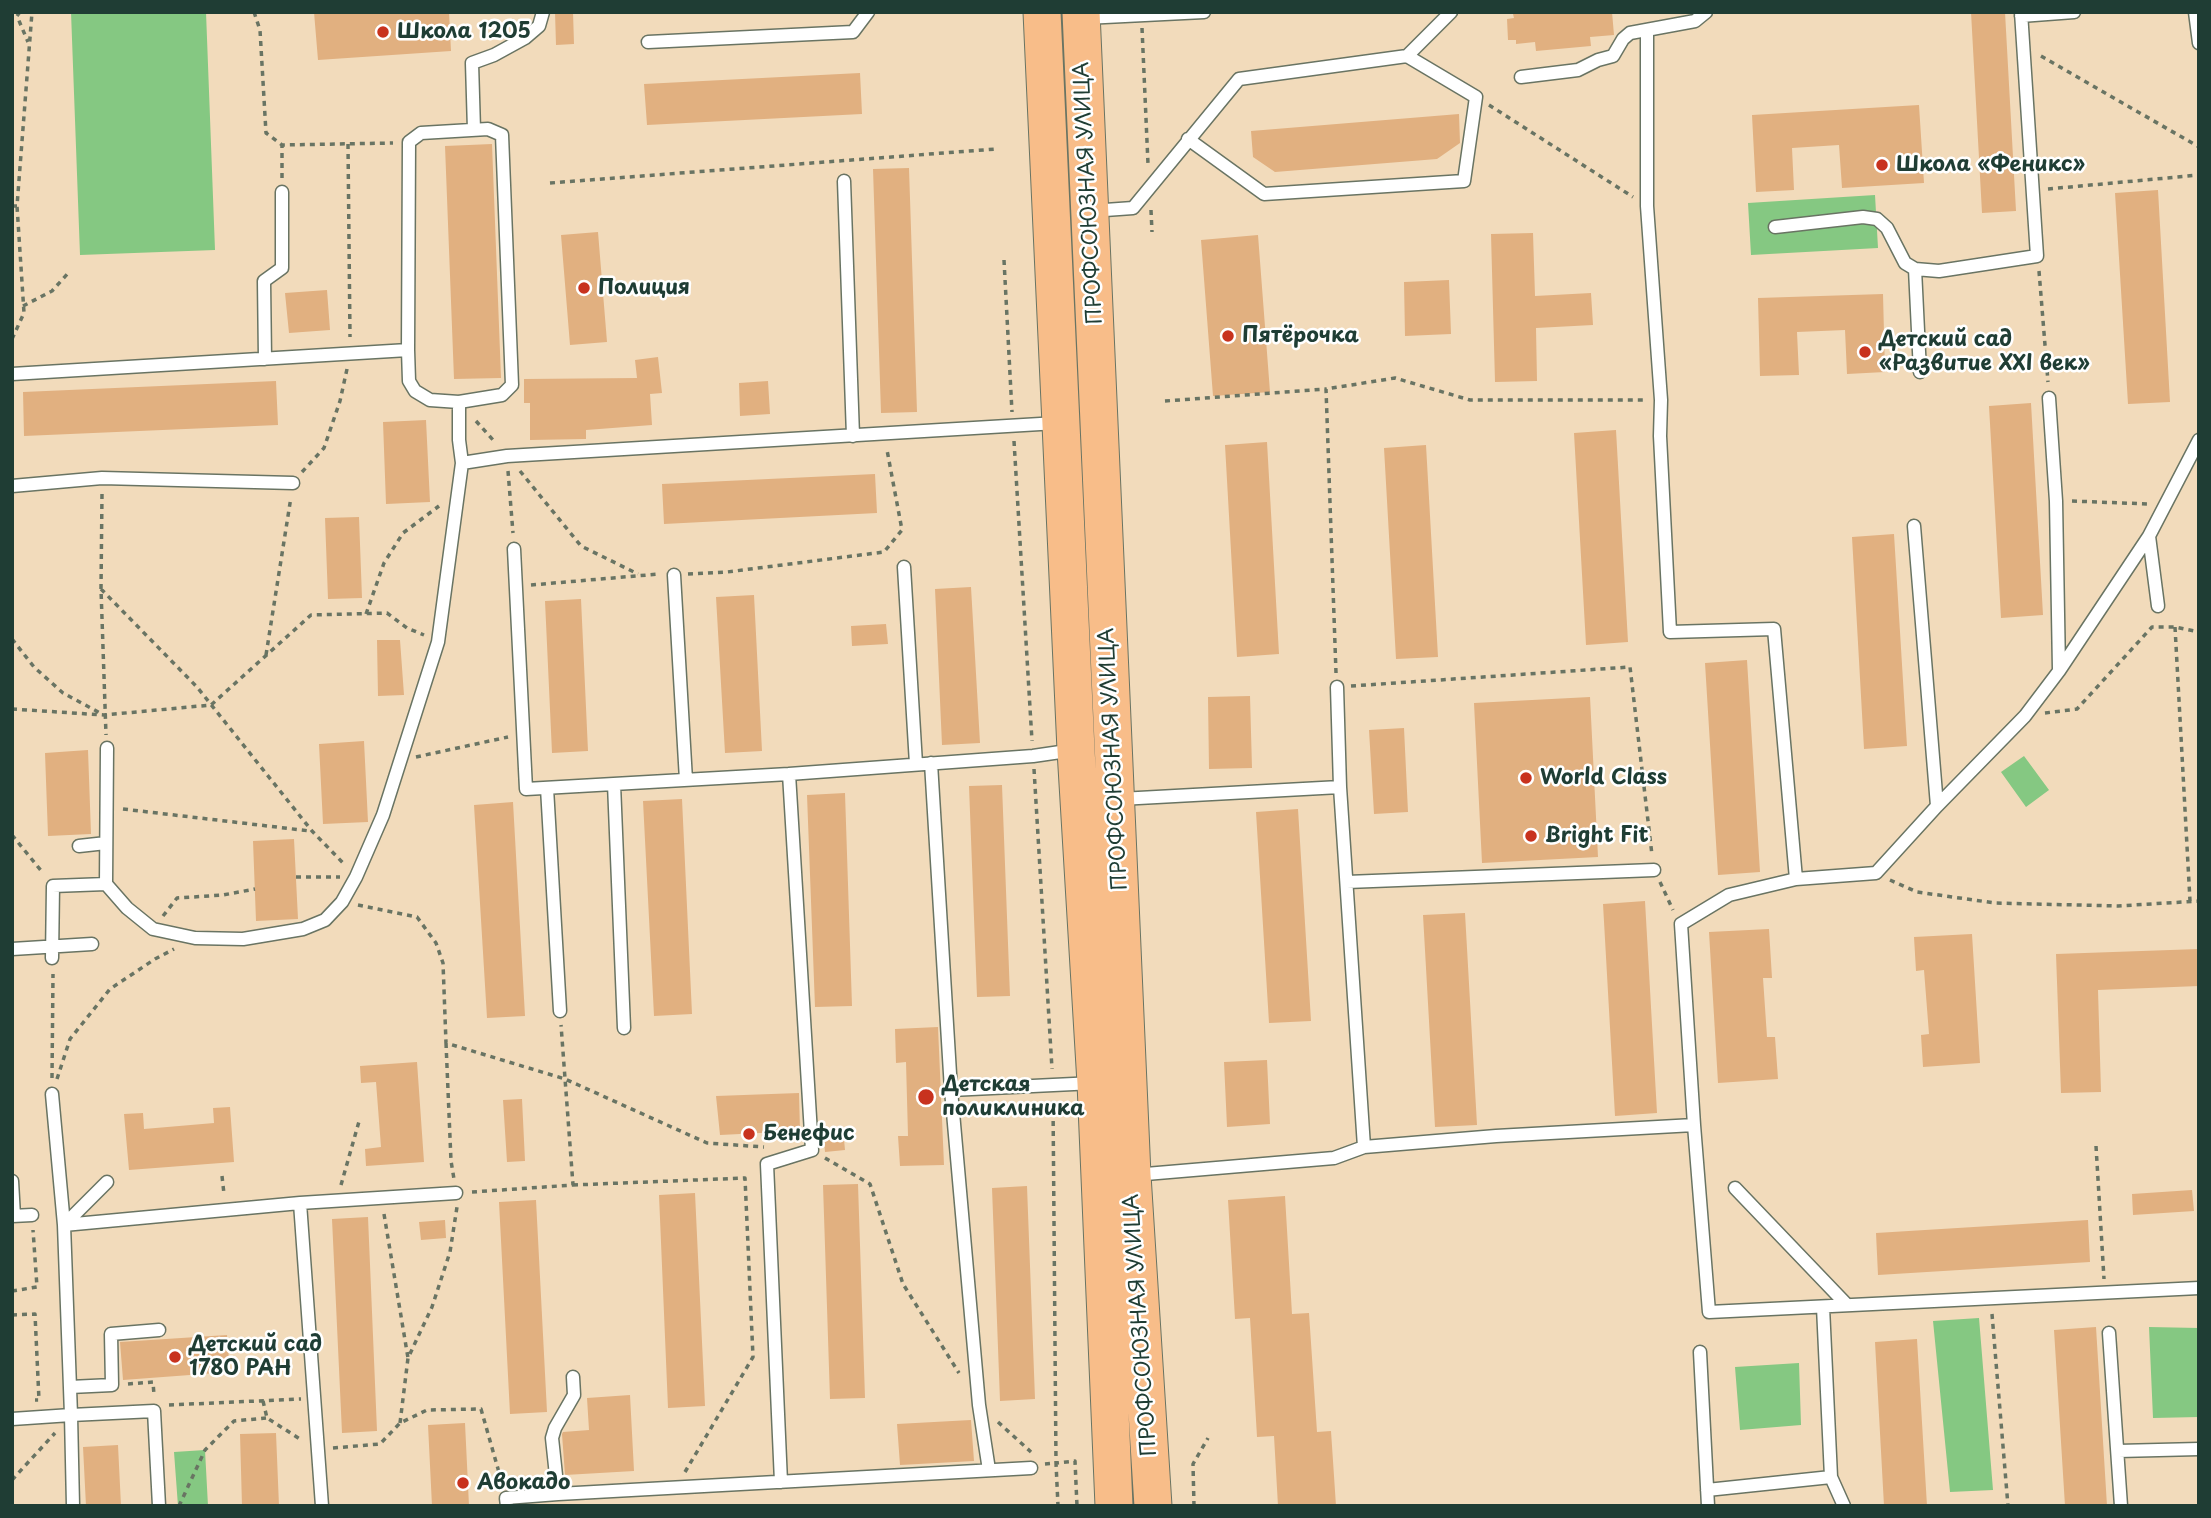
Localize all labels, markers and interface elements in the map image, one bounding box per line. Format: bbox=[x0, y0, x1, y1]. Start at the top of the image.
place label: Школа 1205 bbox=[397, 19, 531, 45]
marker: Школа 1205 bbox=[375, 24, 391, 40]
street label: ПРОФСОЮЗНАЯ УЛИЦА bbox=[1070, 61, 1108, 325]
place label: Школа «Феникс» bbox=[1896, 152, 2085, 178]
marker: Школа «Феникс» bbox=[1874, 157, 1890, 173]
place label: Полиция bbox=[598, 275, 690, 301]
marker: Полиция bbox=[576, 280, 592, 296]
place label: Пятёрочка bbox=[1242, 323, 1359, 349]
place label: Детский сад «Развитие XXI век» bbox=[1879, 327, 2090, 377]
marker: Пятёрочка bbox=[1220, 328, 1236, 344]
marker: Детский сад «Развитие XXI век» bbox=[1857, 344, 1873, 360]
street label: ПРОФСОЮЗНАЯ УЛИЦА bbox=[1095, 627, 1133, 891]
place label: World Class bbox=[1540, 765, 1667, 791]
marker: World Class bbox=[1518, 770, 1534, 786]
place label: Bright Fit bbox=[1545, 823, 1649, 849]
marker: Bright Fit bbox=[1523, 828, 1539, 844]
place label: Детская поликлиника bbox=[942, 1072, 1085, 1122]
marker: Детская поликлиника bbox=[916, 1087, 936, 1107]
place label: Бенефис bbox=[763, 1121, 855, 1147]
marker: Бенефис bbox=[741, 1126, 757, 1142]
street label: ПРОФСОЮЗНАЯ УЛИЦА bbox=[1119, 1193, 1163, 1457]
place label: Детский сад 1780 РАН bbox=[189, 1332, 322, 1382]
marker: Детский сад 1780 РАН bbox=[167, 1349, 183, 1365]
place label: Авокадо bbox=[477, 1470, 570, 1496]
marker: Авокадо bbox=[455, 1475, 471, 1491]

